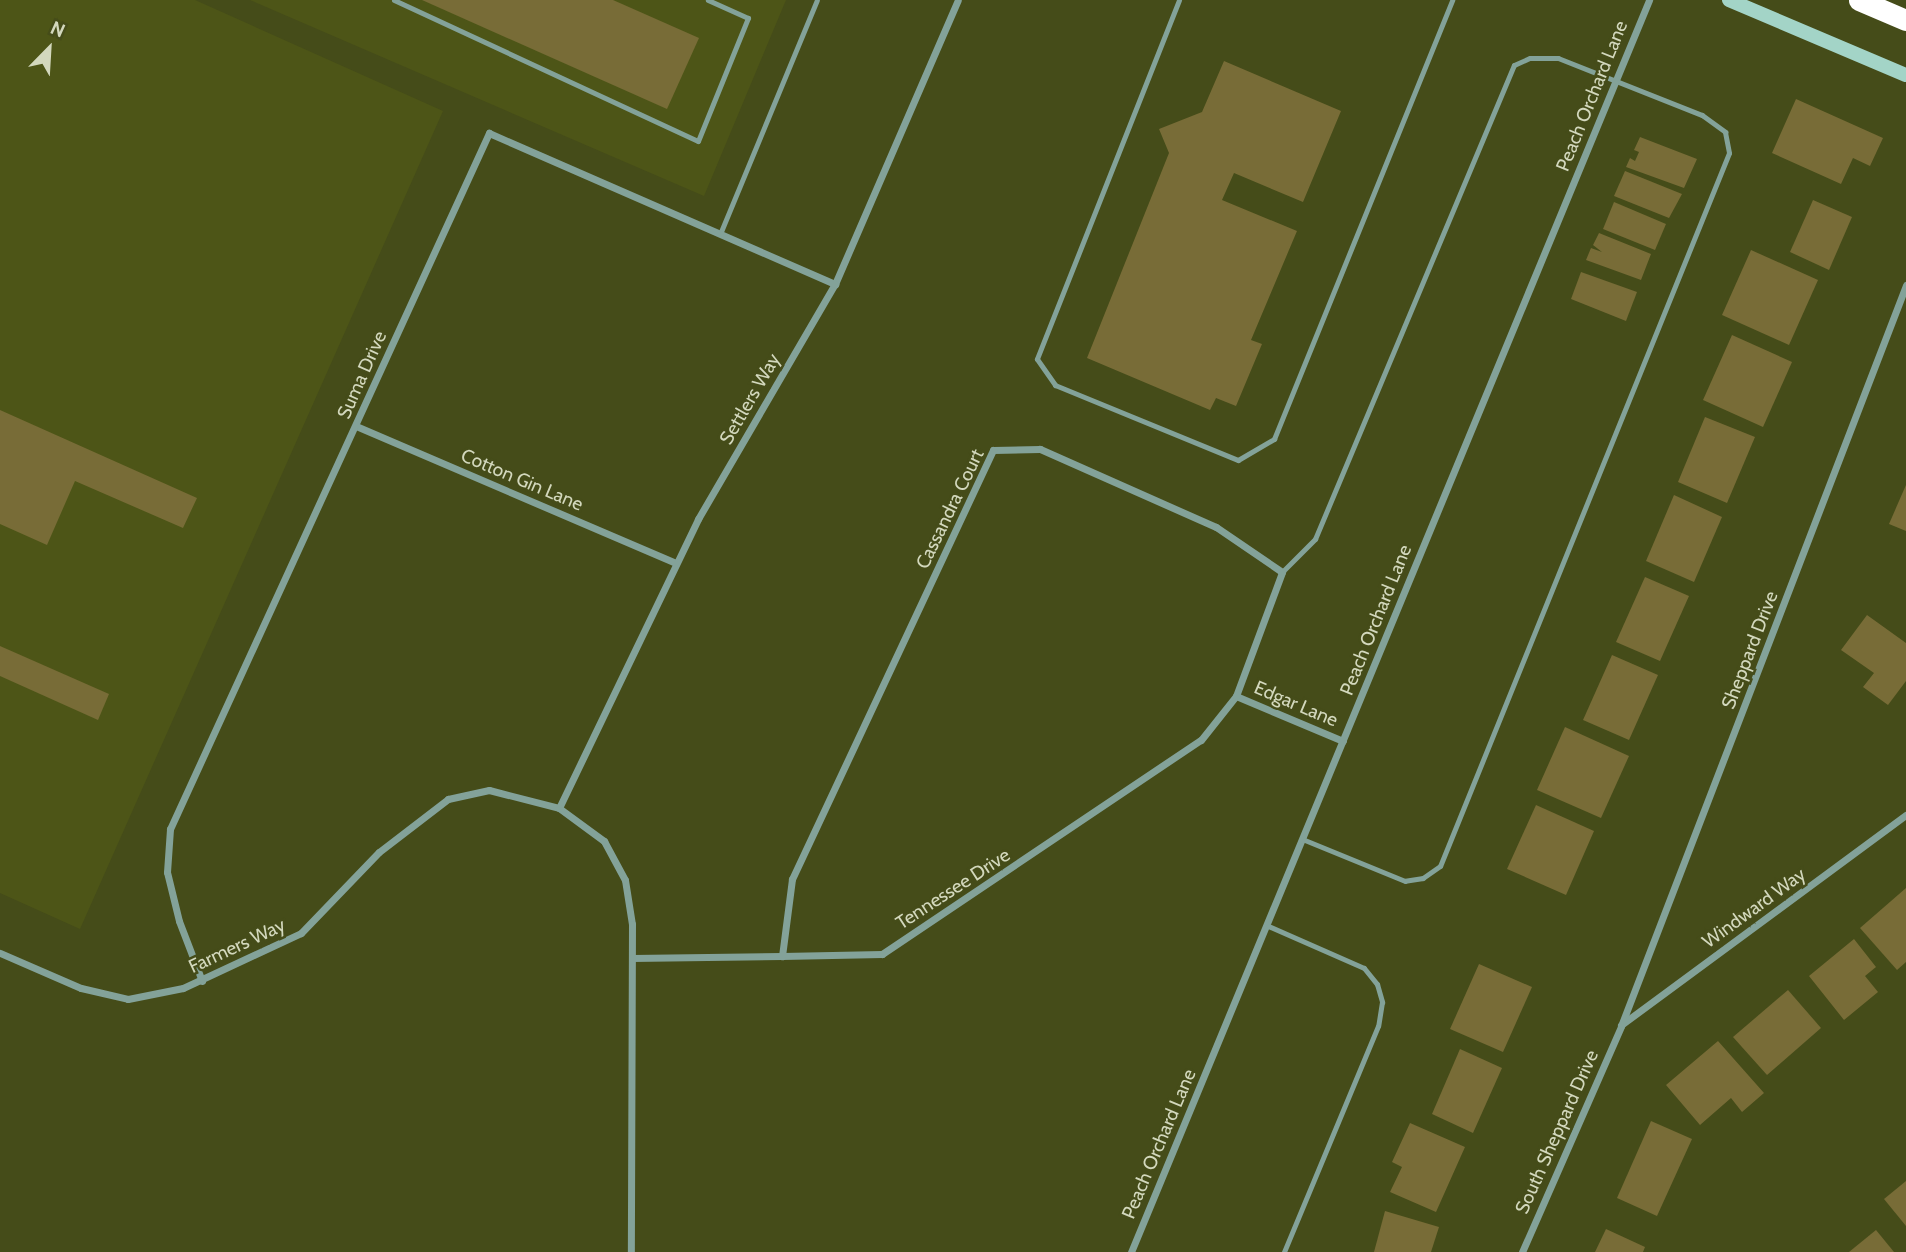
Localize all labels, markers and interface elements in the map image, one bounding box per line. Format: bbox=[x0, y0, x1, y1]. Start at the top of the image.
north arrow bbox=[14, 14, 84, 84]
text: N bbox=[47, 16, 69, 43]
street label: Peach Orchard Lane bbox=[1551, 17, 1633, 175]
street label: Suma Drive bbox=[333, 328, 391, 422]
street label: Settlers Way bbox=[715, 349, 785, 449]
street label: Cotton Gin Lane bbox=[458, 444, 586, 516]
street label: Cassandra Court bbox=[911, 445, 989, 573]
street label: Peach Orchard Lane bbox=[1335, 541, 1417, 699]
street label: Sheppard Drive bbox=[1717, 588, 1783, 712]
street label: Edgar Lane bbox=[1251, 676, 1341, 732]
street label: Tennessee Drive bbox=[892, 844, 1014, 934]
street label: Windward Way bbox=[1698, 863, 1810, 953]
street label: Farmers Way bbox=[185, 914, 289, 978]
street label: South Sheppard Drive bbox=[1511, 1047, 1603, 1217]
street label: Peach Orchard Lane bbox=[1117, 1066, 1201, 1222]

